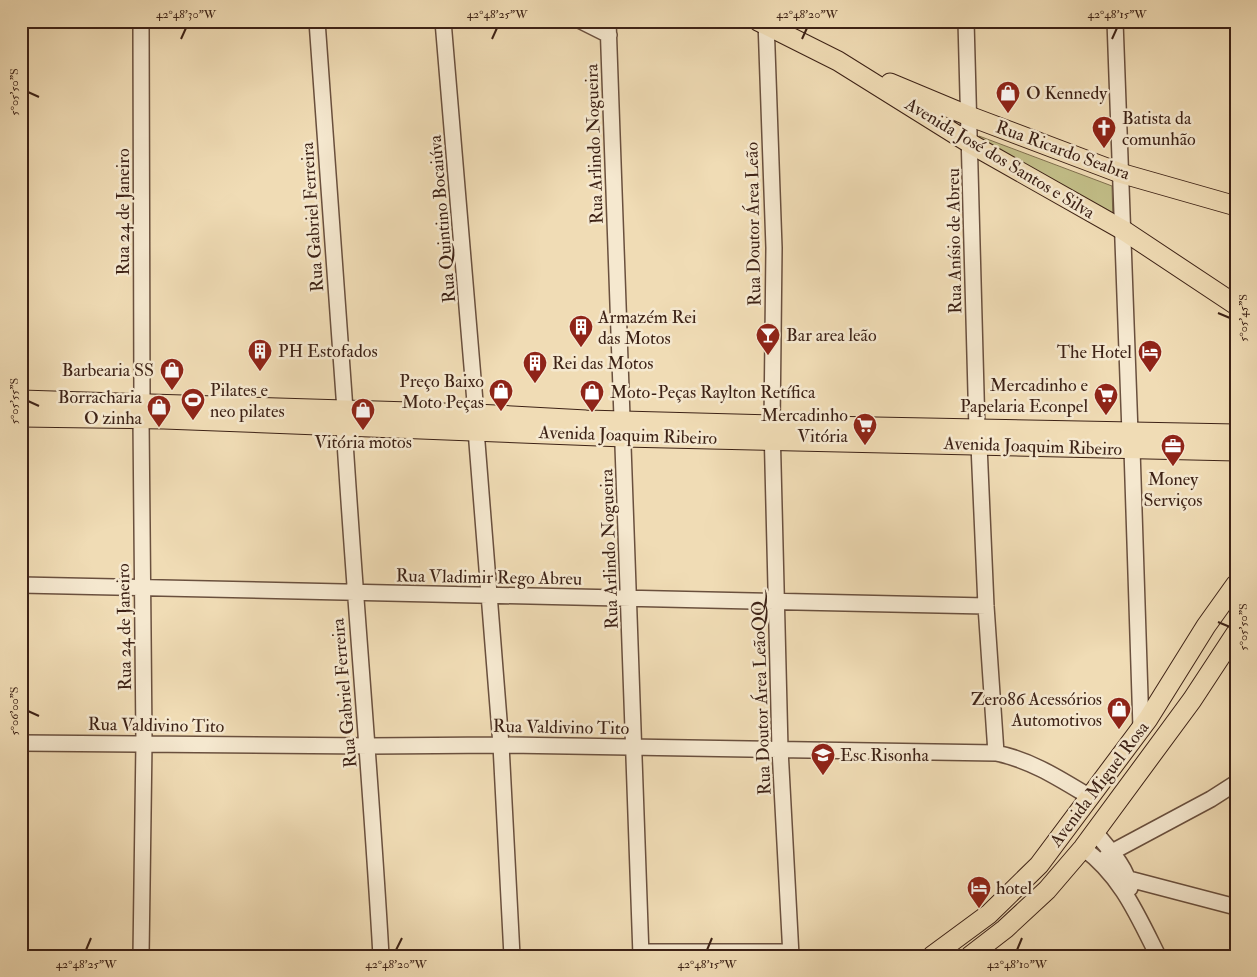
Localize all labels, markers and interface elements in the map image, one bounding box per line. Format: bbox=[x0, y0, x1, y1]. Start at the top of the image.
text: 42°48'30"W bbox=[156, 7, 217, 22]
text: 42°48'25"W bbox=[467, 7, 528, 22]
text: 42°48'20"W bbox=[776, 7, 839, 22]
text: 42°48'15"W bbox=[1088, 7, 1147, 22]
street label: Rua Arlindo Nogueira bbox=[580, 63, 609, 224]
text: 5°05'50"S bbox=[7, 68, 22, 116]
shop icon: O Kennedy bbox=[995, 80, 1021, 114]
place label: O Kennedy bbox=[1026, 82, 1108, 105]
street label: Avenida José dos Santos e Silva bbox=[900, 92, 1099, 225]
place label: Batista da comunhão bbox=[1122, 107, 1196, 151]
church icon: Batista da comunhão bbox=[1091, 115, 1117, 149]
street label: Rua Ricardo Seabra bbox=[993, 116, 1134, 186]
street label: Rua Quintino Bocaiúva bbox=[424, 134, 461, 304]
street label: Rua Gabriel Ferreira bbox=[296, 141, 329, 293]
street label: Rua Doutor Área Leão bbox=[741, 141, 766, 306]
street label: Rua 24 de Janeiro bbox=[112, 148, 135, 276]
street label: Rua Anísio de Abreu bbox=[942, 168, 967, 314]
text: 5°05'45"S bbox=[1236, 294, 1251, 342]
place label: Armazém Rei das Motos bbox=[597, 306, 697, 350]
building icon: Armazém Rei das Motos bbox=[568, 314, 594, 348]
bar icon: Bar area leão bbox=[755, 322, 781, 356]
place label: Bar area leão bbox=[786, 324, 877, 347]
building icon: PH Estofados bbox=[247, 338, 273, 372]
hotel icon: The Hotel bbox=[1137, 339, 1163, 373]
place label: PH Estofados bbox=[278, 340, 378, 363]
place label: The Hotel bbox=[1057, 341, 1132, 364]
building icon: Rei das Motos bbox=[522, 350, 548, 384]
place label: Rei das Motos bbox=[552, 352, 653, 375]
shop icon: Barbearia SS bbox=[159, 357, 185, 391]
place label: Barbearia SS bbox=[62, 359, 154, 382]
place label: Preço Baixo Moto Peças bbox=[399, 370, 484, 414]
place label: Mercadinho e Papelaria Econpel bbox=[960, 374, 1088, 418]
text: 5°05'55"S bbox=[7, 378, 22, 424]
shop icon: Preço Baixo Moto Peças bbox=[488, 378, 514, 412]
place label: Pilates e neo pilates bbox=[210, 379, 285, 423]
shop icon: Moto-Peças Raylton Retífica bbox=[579, 379, 605, 413]
place label: Moto-Peças Raylton Retífica bbox=[610, 381, 816, 404]
supermarket icon: Mercadinho e Papelaria Econpel bbox=[1093, 382, 1119, 416]
place label: Borracharia O zinha bbox=[58, 386, 143, 430]
sports icon: Pilates e neo pilates bbox=[180, 387, 206, 421]
shop icon: Borracharia O zinha bbox=[146, 394, 172, 428]
shop icon: Vitória motos bbox=[350, 397, 376, 431]
place label: Mercadinho Vitória bbox=[761, 404, 849, 448]
supermarket icon: Mercadinho Vitória bbox=[852, 412, 878, 446]
street label: Avenida Joaquim Ribeiro bbox=[537, 421, 718, 450]
place label: Vitória motos bbox=[314, 431, 412, 454]
street label: Avenida Joaquim Ribeiro bbox=[942, 432, 1123, 461]
office icon: Money Serviços bbox=[1160, 433, 1186, 467]
street label: Rua Arlindo Nogueira bbox=[595, 468, 624, 629]
place label: Money Serviços bbox=[1144, 468, 1202, 512]
street label: Rua 24 de Janeiro bbox=[112, 563, 137, 691]
street label: Rua Vladimir Rego Abreu bbox=[396, 564, 582, 591]
street label: Rua Doutor Área LeãoQQ bbox=[746, 589, 776, 796]
text: 5°05'50"S bbox=[1236, 603, 1251, 651]
street label: Rua Gabriel Ferreira bbox=[326, 617, 362, 769]
text: 5°06'00"S bbox=[7, 686, 22, 736]
place label: Zero86 Acessórios Automotivos bbox=[971, 688, 1102, 732]
shop icon: Zero86 Acessórios Automotivos bbox=[1106, 696, 1132, 730]
street label: Rua Valdivino Tito bbox=[88, 713, 225, 738]
street label: Rua Valdivino Tito bbox=[493, 715, 630, 740]
street label: Avenida Miguel Rosa bbox=[1044, 716, 1155, 853]
school or university icon: Esc Risonha bbox=[810, 742, 836, 776]
place label: Esc Risonha bbox=[840, 744, 929, 767]
hotel icon: hotel bbox=[966, 875, 992, 909]
place label: hotel bbox=[996, 877, 1032, 900]
text: 42°48'25"W bbox=[56, 957, 117, 972]
text: 42°48'20"W bbox=[365, 957, 428, 972]
text: 42°48'15"W bbox=[678, 957, 737, 972]
text: 42°48'10"W bbox=[987, 957, 1048, 972]

